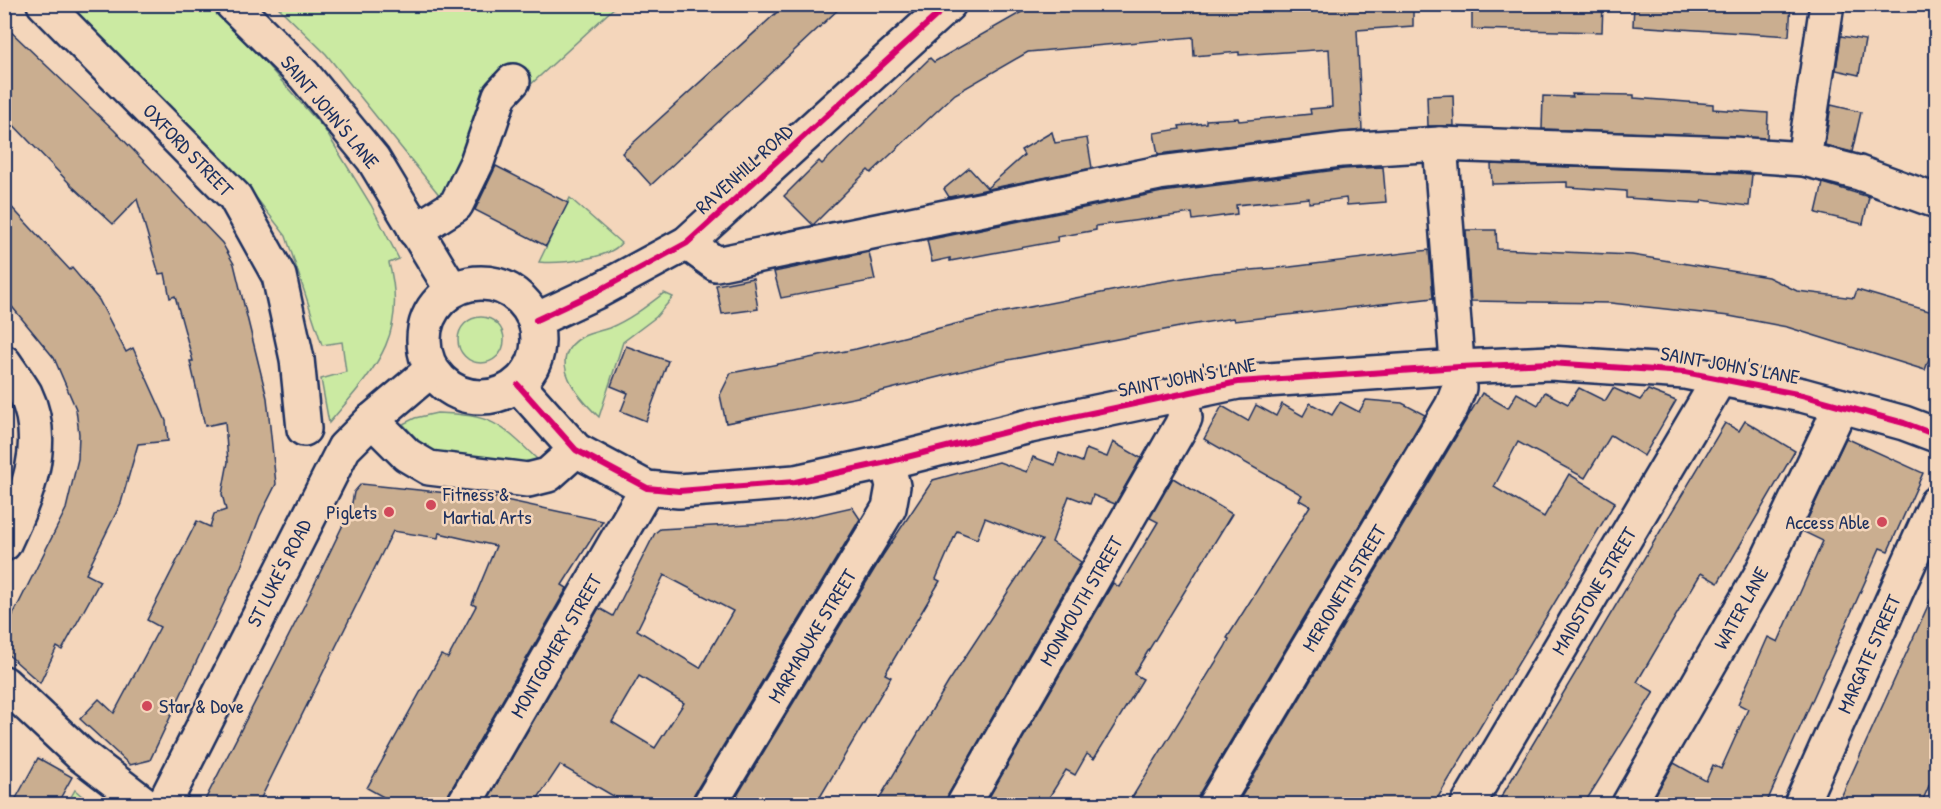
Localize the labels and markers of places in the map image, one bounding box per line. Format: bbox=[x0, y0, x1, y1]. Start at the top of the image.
place label: Fitness & Martial Arts bbox=[442, 480, 532, 530]
place label: Piglets bbox=[326, 498, 377, 525]
marker: Fitness & Martial Arts bbox=[424, 498, 438, 512]
marker: Piglets bbox=[382, 505, 396, 519]
place label: Access Able bbox=[1785, 508, 1870, 535]
marker: Access Able bbox=[1875, 515, 1889, 529]
place label: Star & Dove bbox=[159, 692, 244, 719]
marker: Star & Dove bbox=[140, 699, 154, 713]

